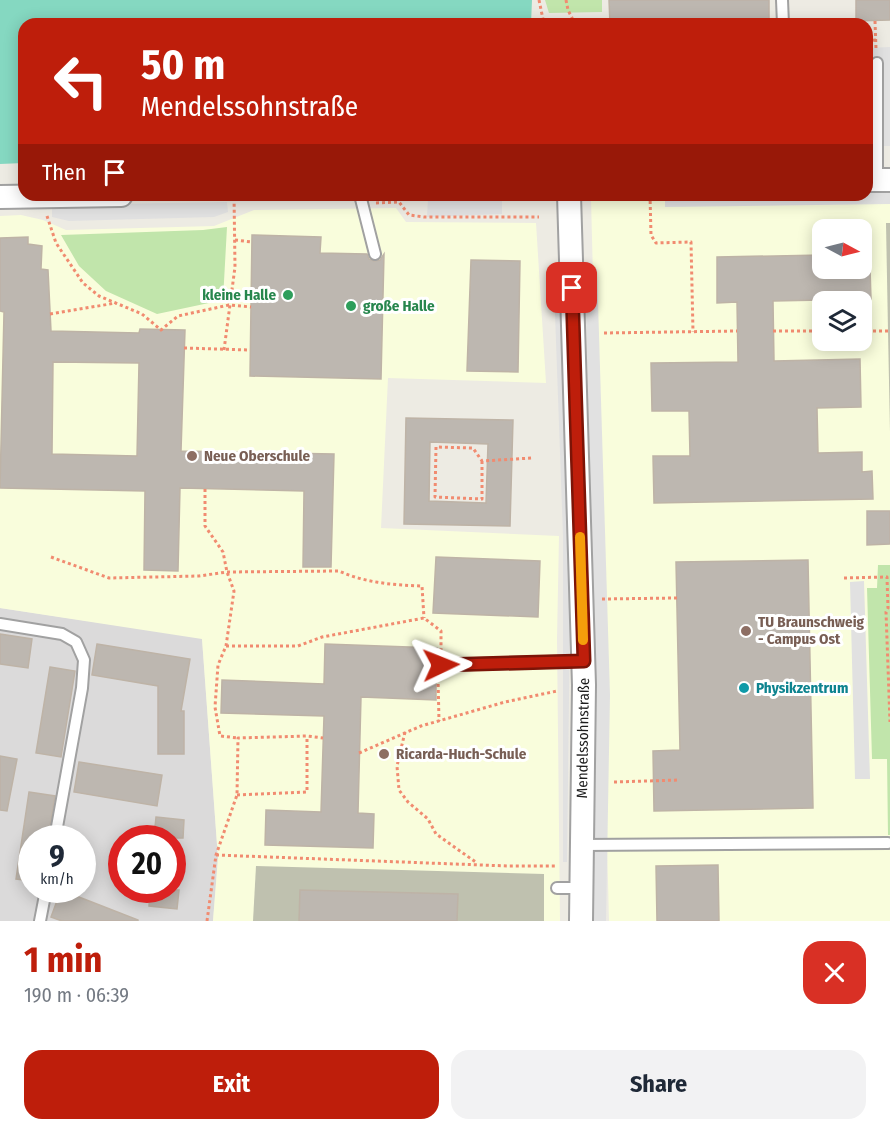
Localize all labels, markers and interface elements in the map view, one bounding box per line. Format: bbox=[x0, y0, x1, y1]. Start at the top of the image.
text: 50 m bbox=[141, 40, 225, 90]
icon: left bbox=[42, 42, 120, 120]
text: Mendelssohnstraße bbox=[141, 91, 358, 123]
icon: arrive bbox=[98, 156, 131, 189]
text: Then bbox=[42, 159, 86, 186]
north arrow bbox=[812, 219, 872, 279]
map controls bbox=[812, 219, 872, 351]
pin bbox=[546, 262, 597, 313]
icon: arrive bbox=[555, 271, 588, 304]
place label: kleine Halle bbox=[202, 286, 276, 304]
marker: kleine Halle bbox=[281, 288, 295, 302]
button: layers bbox=[812, 291, 872, 351]
place label: große Halle bbox=[363, 297, 435, 315]
marker: große Halle bbox=[344, 299, 358, 313]
place label: Neue Oberschule bbox=[204, 447, 310, 465]
marker: Neue Oberschule bbox=[185, 449, 199, 463]
place label: TU Braunschweig - Campus Ost bbox=[758, 613, 865, 648]
marker: TU Braunschweig - Campus Ost bbox=[739, 624, 753, 638]
position arrow bbox=[409, 633, 473, 697]
street label: Mendelssohnstraße bbox=[573, 678, 593, 798]
place label: Physikzentrum bbox=[756, 679, 848, 697]
marker: Physikzentrum bbox=[737, 681, 751, 695]
place label: Ricarda-Huch-Schule bbox=[396, 745, 527, 763]
marker: Ricarda-Huch-Schule bbox=[377, 747, 391, 761]
speed limit sign: 20 bbox=[108, 825, 186, 903]
text: 9 bbox=[49, 839, 65, 875]
text: km/h bbox=[40, 870, 74, 888]
text: 1 min bbox=[24, 938, 102, 982]
button: close bbox=[803, 941, 866, 1004]
text: 190 m · 06:39 bbox=[24, 983, 129, 1007]
button: Exit bbox=[24, 1050, 439, 1119]
button: Share bbox=[451, 1050, 866, 1119]

